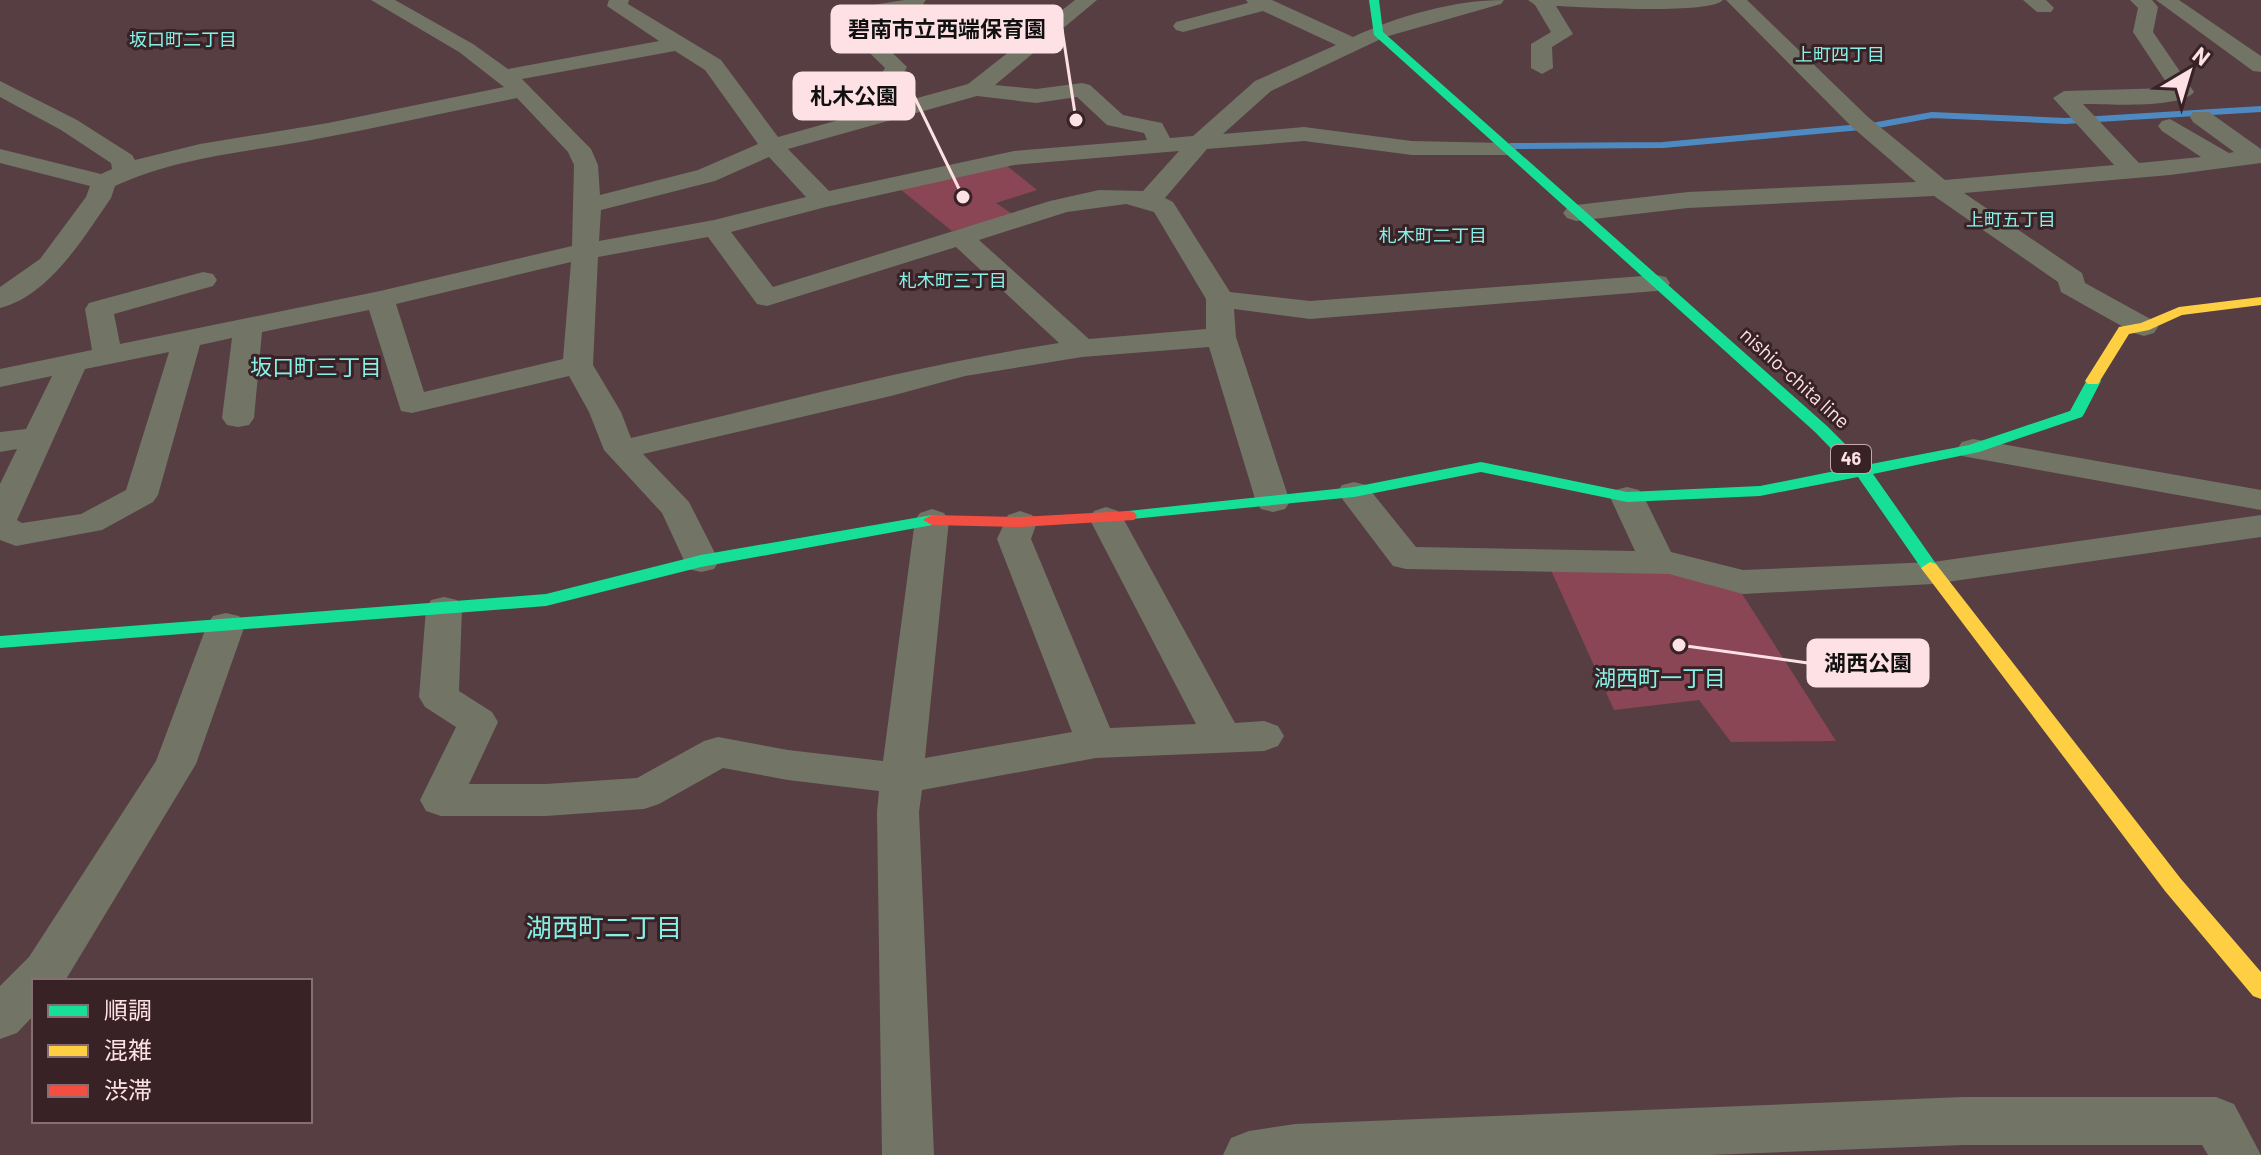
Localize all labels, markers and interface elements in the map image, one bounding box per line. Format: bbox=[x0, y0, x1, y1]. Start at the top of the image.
callout: 碧南市立西端保育園 bbox=[832, 6, 1062, 52]
text: 碧南市立西端保育園 bbox=[848, 15, 1046, 41]
district label: 坂口町二丁目 bbox=[129, 28, 237, 50]
north arrow bbox=[2149, 32, 2229, 112]
text: N bbox=[2188, 41, 2216, 70]
district label: 上町四丁目 bbox=[1795, 43, 1885, 65]
callout: 札木公園 bbox=[794, 73, 914, 119]
text: 札木公園 bbox=[810, 82, 898, 108]
district label: 上町五丁目 bbox=[1966, 208, 2056, 230]
district label: 札木町二丁目 bbox=[1379, 224, 1487, 246]
district label: 札木町三丁目 bbox=[899, 269, 1007, 291]
street label: nishio-chita line bbox=[1736, 322, 1855, 433]
district label: 坂口町三丁目 bbox=[250, 353, 382, 379]
road number: 46 bbox=[1831, 445, 1871, 473]
callout: 湖西公園 bbox=[1808, 640, 1928, 686]
text: 湖西公園 bbox=[1824, 649, 1912, 675]
district label: 湖西町一丁目 bbox=[1594, 664, 1726, 690]
district label: 湖西町二丁目 bbox=[526, 911, 682, 942]
legend bbox=[32, 979, 312, 1123]
text: 順調 bbox=[104, 995, 152, 1024]
text: 混雑 bbox=[104, 1035, 152, 1064]
text: 渋滞 bbox=[104, 1075, 152, 1104]

